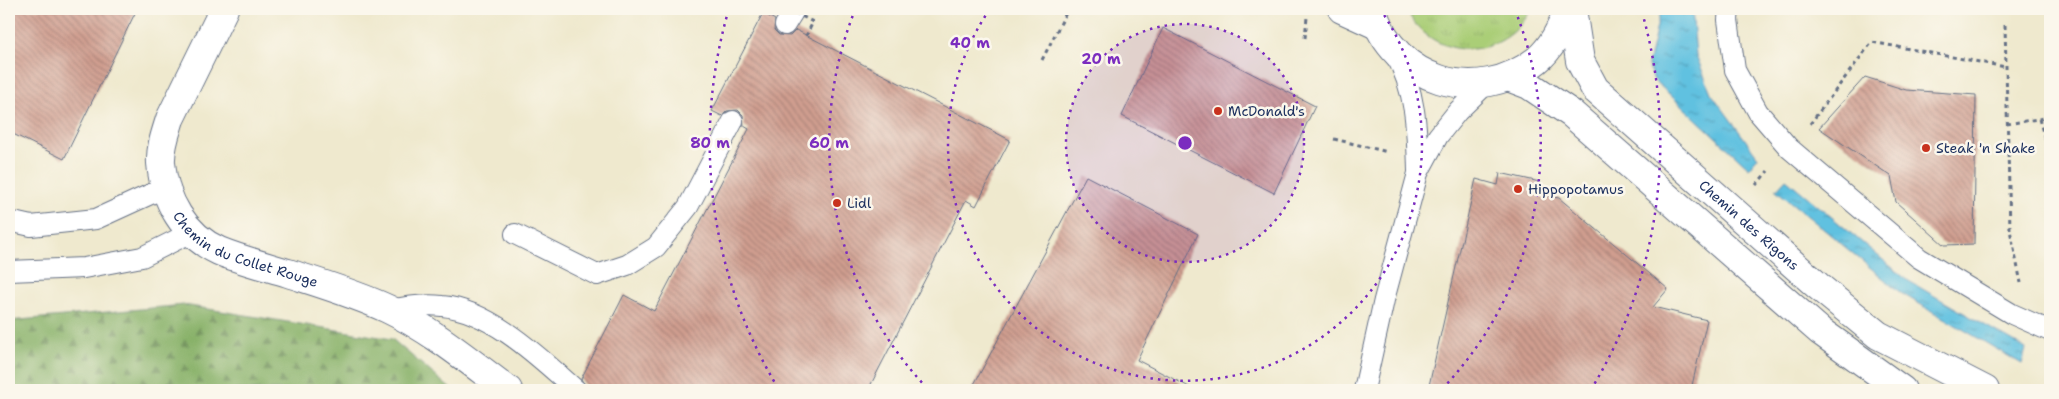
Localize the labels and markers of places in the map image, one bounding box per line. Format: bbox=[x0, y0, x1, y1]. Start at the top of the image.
place label: McDonald's bbox=[1228, 102, 1305, 120]
marker: McDonald's bbox=[1212, 105, 1224, 117]
centre of rings bbox=[1176, 134, 1194, 152]
place label: Steak 'n Shake bbox=[1936, 139, 2036, 157]
marker: Steak 'n Shake bbox=[1920, 142, 1932, 154]
place label: Hippopotamus bbox=[1528, 180, 1624, 198]
marker: Hippopotamus bbox=[1512, 183, 1524, 195]
place label: Lidl bbox=[847, 194, 872, 212]
marker: Lidl bbox=[831, 197, 843, 209]

